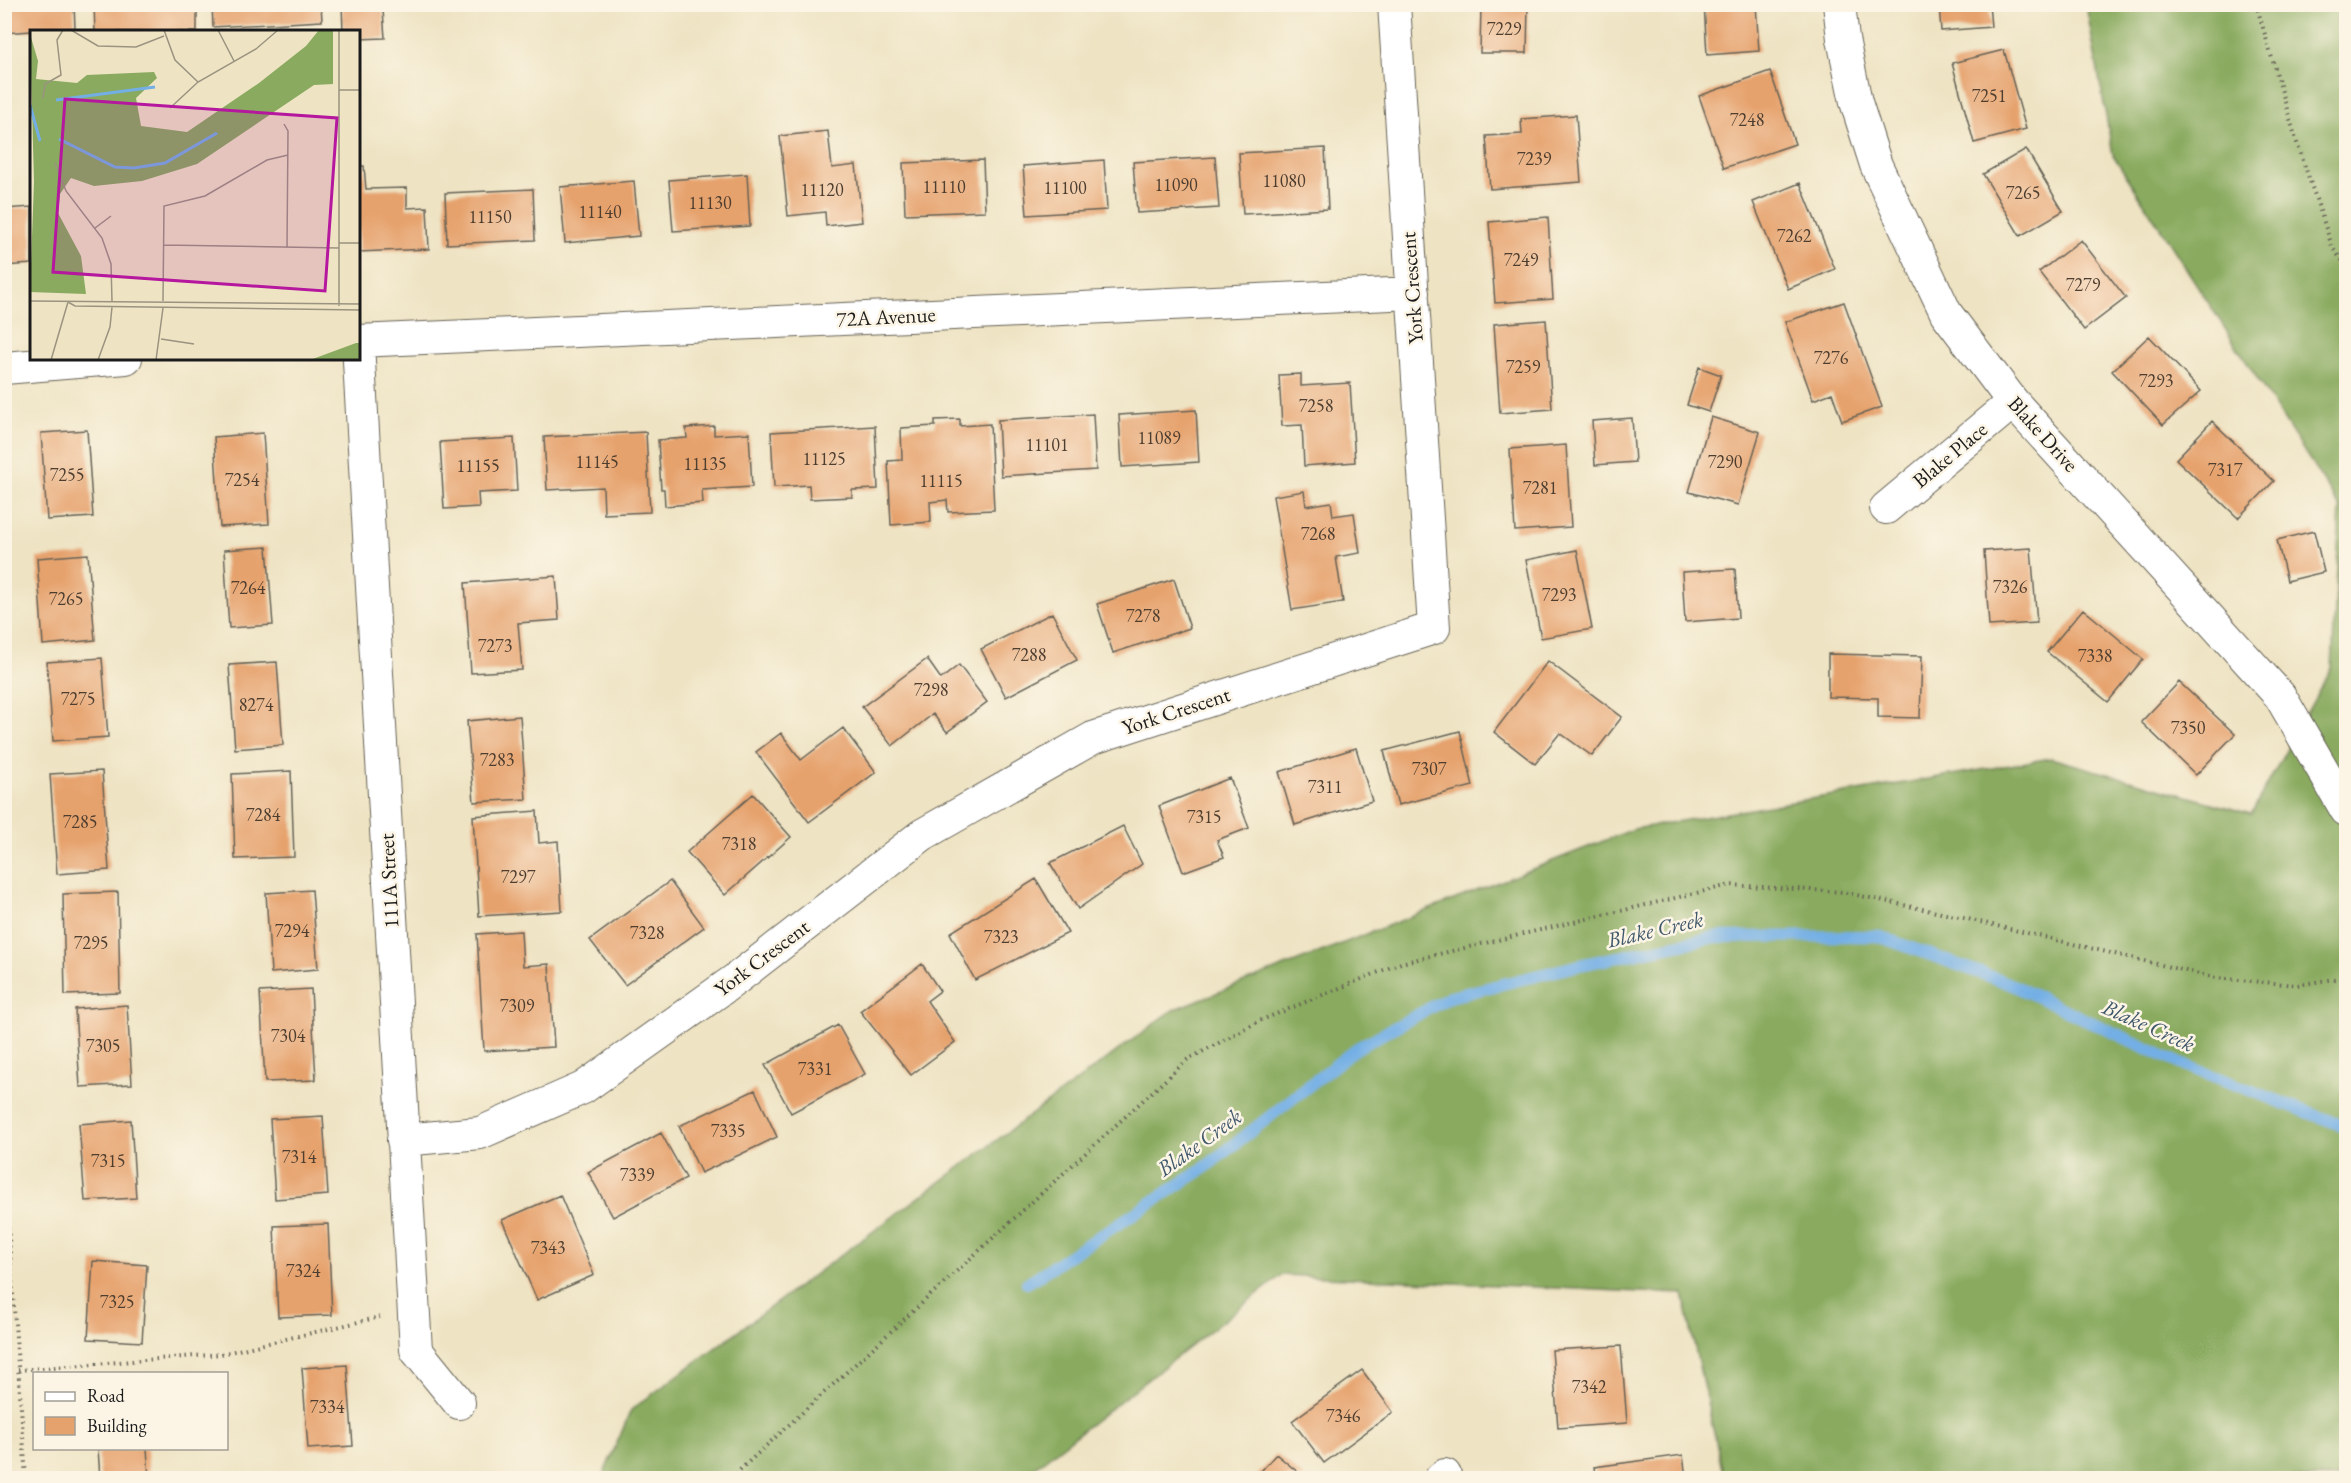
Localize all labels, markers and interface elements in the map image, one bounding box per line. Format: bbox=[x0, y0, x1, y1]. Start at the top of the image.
house number: 7229 bbox=[1487, 17, 1522, 40]
inset map bbox=[30, 30, 360, 360]
house number: 7251 bbox=[1972, 84, 2006, 107]
house number: 7248 bbox=[1730, 108, 1764, 131]
house number: 7239 bbox=[1517, 147, 1552, 170]
house number: 11080 bbox=[1262, 169, 1306, 192]
house number: 11090 bbox=[1154, 173, 1198, 196]
house number: 11110 bbox=[922, 175, 966, 198]
house number: 11100 bbox=[1043, 176, 1087, 199]
house number: 11120 bbox=[800, 178, 844, 201]
house number: 7265 bbox=[2006, 181, 2040, 204]
house number: 11130 bbox=[688, 191, 732, 214]
house number: 11140 bbox=[578, 200, 622, 223]
house number: 11150 bbox=[468, 205, 512, 228]
house number: 7262 bbox=[1777, 224, 1812, 247]
street label: York Crescent bbox=[1394, 231, 1429, 345]
house number: 7249 bbox=[1504, 248, 1539, 271]
house number: 7279 bbox=[2066, 273, 2101, 296]
street label: 72A Avenue bbox=[836, 300, 936, 333]
house number: 7276 bbox=[1814, 346, 1849, 369]
house number: 7259 bbox=[1506, 355, 1541, 378]
house number: 7293 bbox=[2139, 369, 2173, 392]
street label: Blake Drive bbox=[2002, 390, 2084, 477]
house number: 7258 bbox=[1299, 394, 1333, 417]
street label: Blake Place bbox=[1907, 416, 1993, 494]
house number: 11089 bbox=[1137, 426, 1181, 449]
house number: 11101 bbox=[1025, 433, 1069, 456]
house number: 11125 bbox=[802, 447, 846, 470]
house number: 11145 bbox=[575, 450, 619, 473]
house number: 7290 bbox=[1708, 450, 1743, 473]
house number: 11135 bbox=[683, 452, 727, 475]
house number: 11155 bbox=[456, 454, 500, 477]
house number: 7317 bbox=[2208, 458, 2243, 481]
house number: 7255 bbox=[50, 463, 84, 486]
house number: 7254 bbox=[225, 468, 260, 491]
house number: 11115 bbox=[919, 469, 963, 492]
house number: 7281 bbox=[1523, 476, 1557, 499]
house number: 7268 bbox=[1301, 522, 1335, 545]
house number: 7326 bbox=[1993, 575, 2028, 598]
house number: 7264 bbox=[231, 576, 266, 599]
house number: 7293 bbox=[1542, 583, 1576, 606]
house number: 7265 bbox=[49, 587, 83, 610]
house number: 7278 bbox=[1126, 604, 1160, 627]
house number: 7273 bbox=[478, 634, 512, 657]
house number: 7288 bbox=[1012, 643, 1046, 666]
house number: 7338 bbox=[2078, 644, 2112, 667]
house number: 7298 bbox=[914, 678, 948, 701]
street label: York Crescent bbox=[1118, 680, 1234, 741]
house number: 7275 bbox=[61, 687, 95, 710]
house number: 8274 bbox=[239, 693, 274, 716]
house number: 7350 bbox=[2171, 716, 2206, 739]
house number: 7283 bbox=[480, 748, 514, 771]
house number: 7307 bbox=[1412, 757, 1447, 780]
house number: 7311 bbox=[1308, 775, 1342, 798]
house number: 7284 bbox=[246, 803, 281, 826]
house number: 7315 bbox=[1187, 805, 1221, 828]
house number: 7285 bbox=[63, 810, 97, 833]
street label: 111A Street bbox=[373, 832, 404, 929]
house number: 7318 bbox=[722, 832, 756, 855]
house number: 7297 bbox=[501, 865, 536, 888]
water label: Blake Creek bbox=[1603, 904, 1706, 955]
street label: York Crescent bbox=[709, 913, 815, 1002]
house number: 7294 bbox=[275, 919, 310, 942]
house number: 7328 bbox=[630, 921, 664, 944]
house number: 7323 bbox=[984, 925, 1018, 948]
house number: 7295 bbox=[74, 931, 108, 954]
water label: Blake Creek bbox=[2097, 992, 2199, 1059]
house number: 7309 bbox=[500, 994, 535, 1017]
house number: 7304 bbox=[271, 1024, 306, 1047]
house number: 7305 bbox=[86, 1034, 120, 1057]
house number: 7331 bbox=[798, 1057, 832, 1080]
water label: Blake Creek bbox=[1150, 1102, 1247, 1183]
house number: 7335 bbox=[711, 1119, 745, 1142]
house number: 7314 bbox=[282, 1145, 317, 1168]
house number: 7315 bbox=[91, 1149, 125, 1172]
house number: 7339 bbox=[620, 1163, 655, 1186]
house number: 7343 bbox=[531, 1236, 565, 1259]
house number: 7324 bbox=[286, 1259, 321, 1282]
house number: 7325 bbox=[100, 1290, 134, 1313]
legend bbox=[33, 1372, 228, 1450]
house number: 7342 bbox=[1572, 1375, 1607, 1398]
text: Road bbox=[87, 1384, 126, 1407]
house number: 7334 bbox=[310, 1395, 345, 1418]
house number: 7346 bbox=[1326, 1404, 1361, 1427]
text: Building bbox=[87, 1414, 147, 1437]

